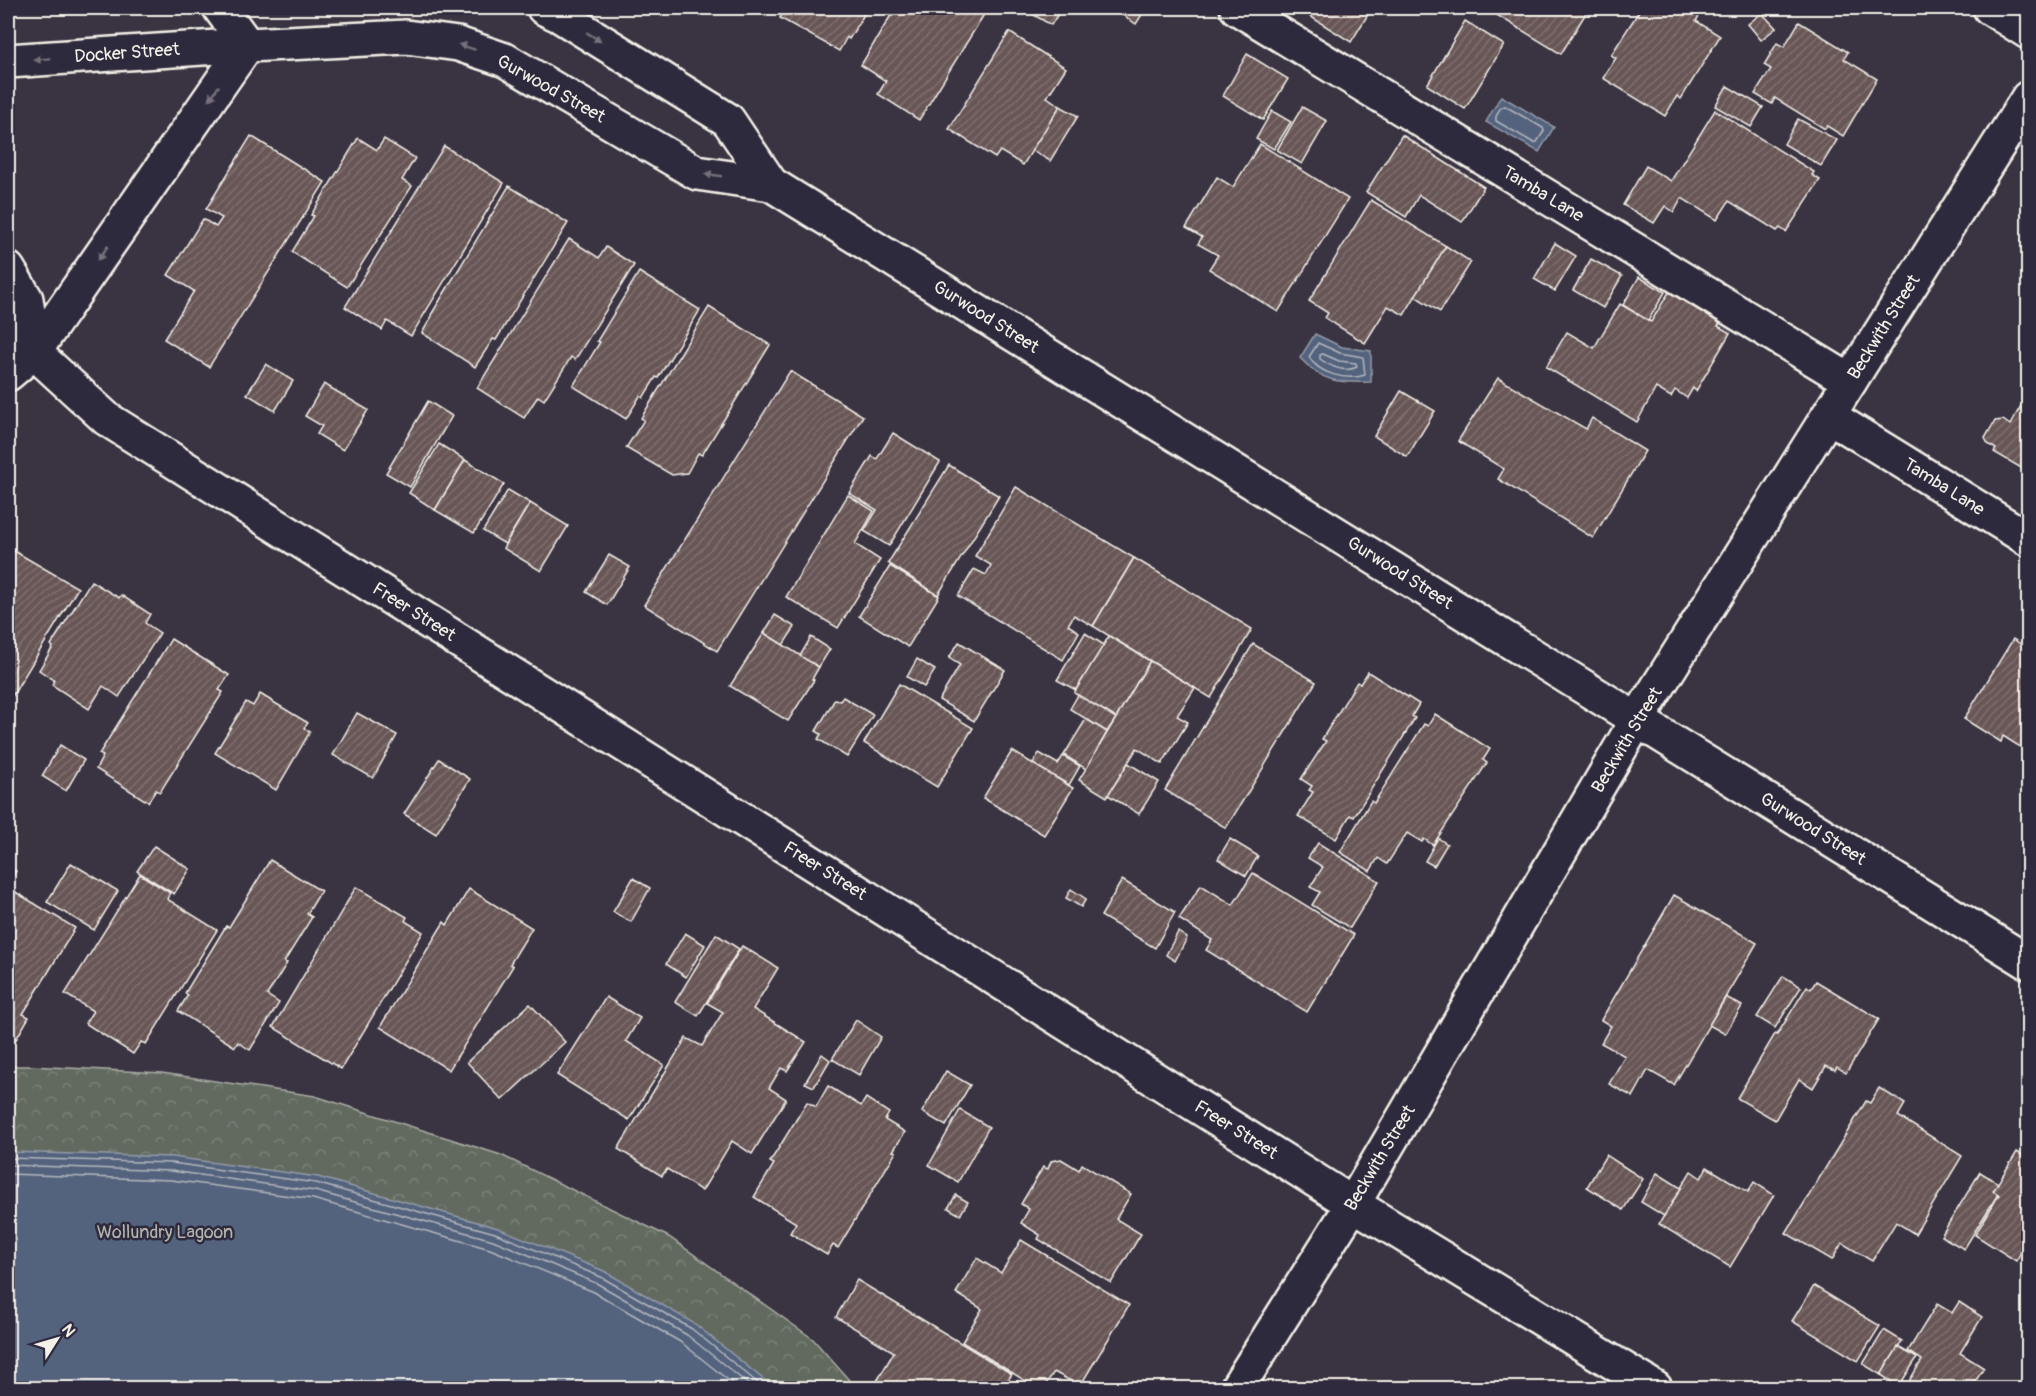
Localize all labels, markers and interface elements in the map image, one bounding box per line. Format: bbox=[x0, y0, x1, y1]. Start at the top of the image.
one-way arrow bbox=[586, 31, 602, 42]
street label: Docker Street bbox=[74, 38, 181, 68]
one-way arrow bbox=[458, 42, 476, 51]
street label: Gurwood Street bbox=[493, 50, 610, 129]
one-way arrow bbox=[33, 54, 52, 64]
one-way arrow bbox=[209, 85, 220, 101]
street label: Tamba Lane bbox=[1498, 161, 1588, 227]
one-way arrow bbox=[703, 171, 722, 180]
one-way arrow bbox=[97, 245, 109, 261]
street label: Beckwith Street bbox=[1843, 270, 1926, 384]
street label: Gurwood Street bbox=[929, 275, 1044, 359]
street label: Tamba Lane bbox=[1899, 453, 1989, 521]
street label: Gurwood Street bbox=[1343, 531, 1458, 615]
street label: Freer Street bbox=[368, 577, 460, 647]
street label: Beckwith Street bbox=[1586, 682, 1668, 797]
street label: Gurwood Street bbox=[1756, 787, 1871, 871]
street label: Freer Street bbox=[779, 836, 871, 906]
street label: Freer Street bbox=[1190, 1095, 1282, 1165]
street label: Beckwith Street bbox=[1339, 1100, 1421, 1215]
park label: Wollundry Lagoon bbox=[97, 1221, 233, 1244]
north arrow bbox=[27, 1309, 87, 1369]
text: N bbox=[57, 1320, 80, 1341]

